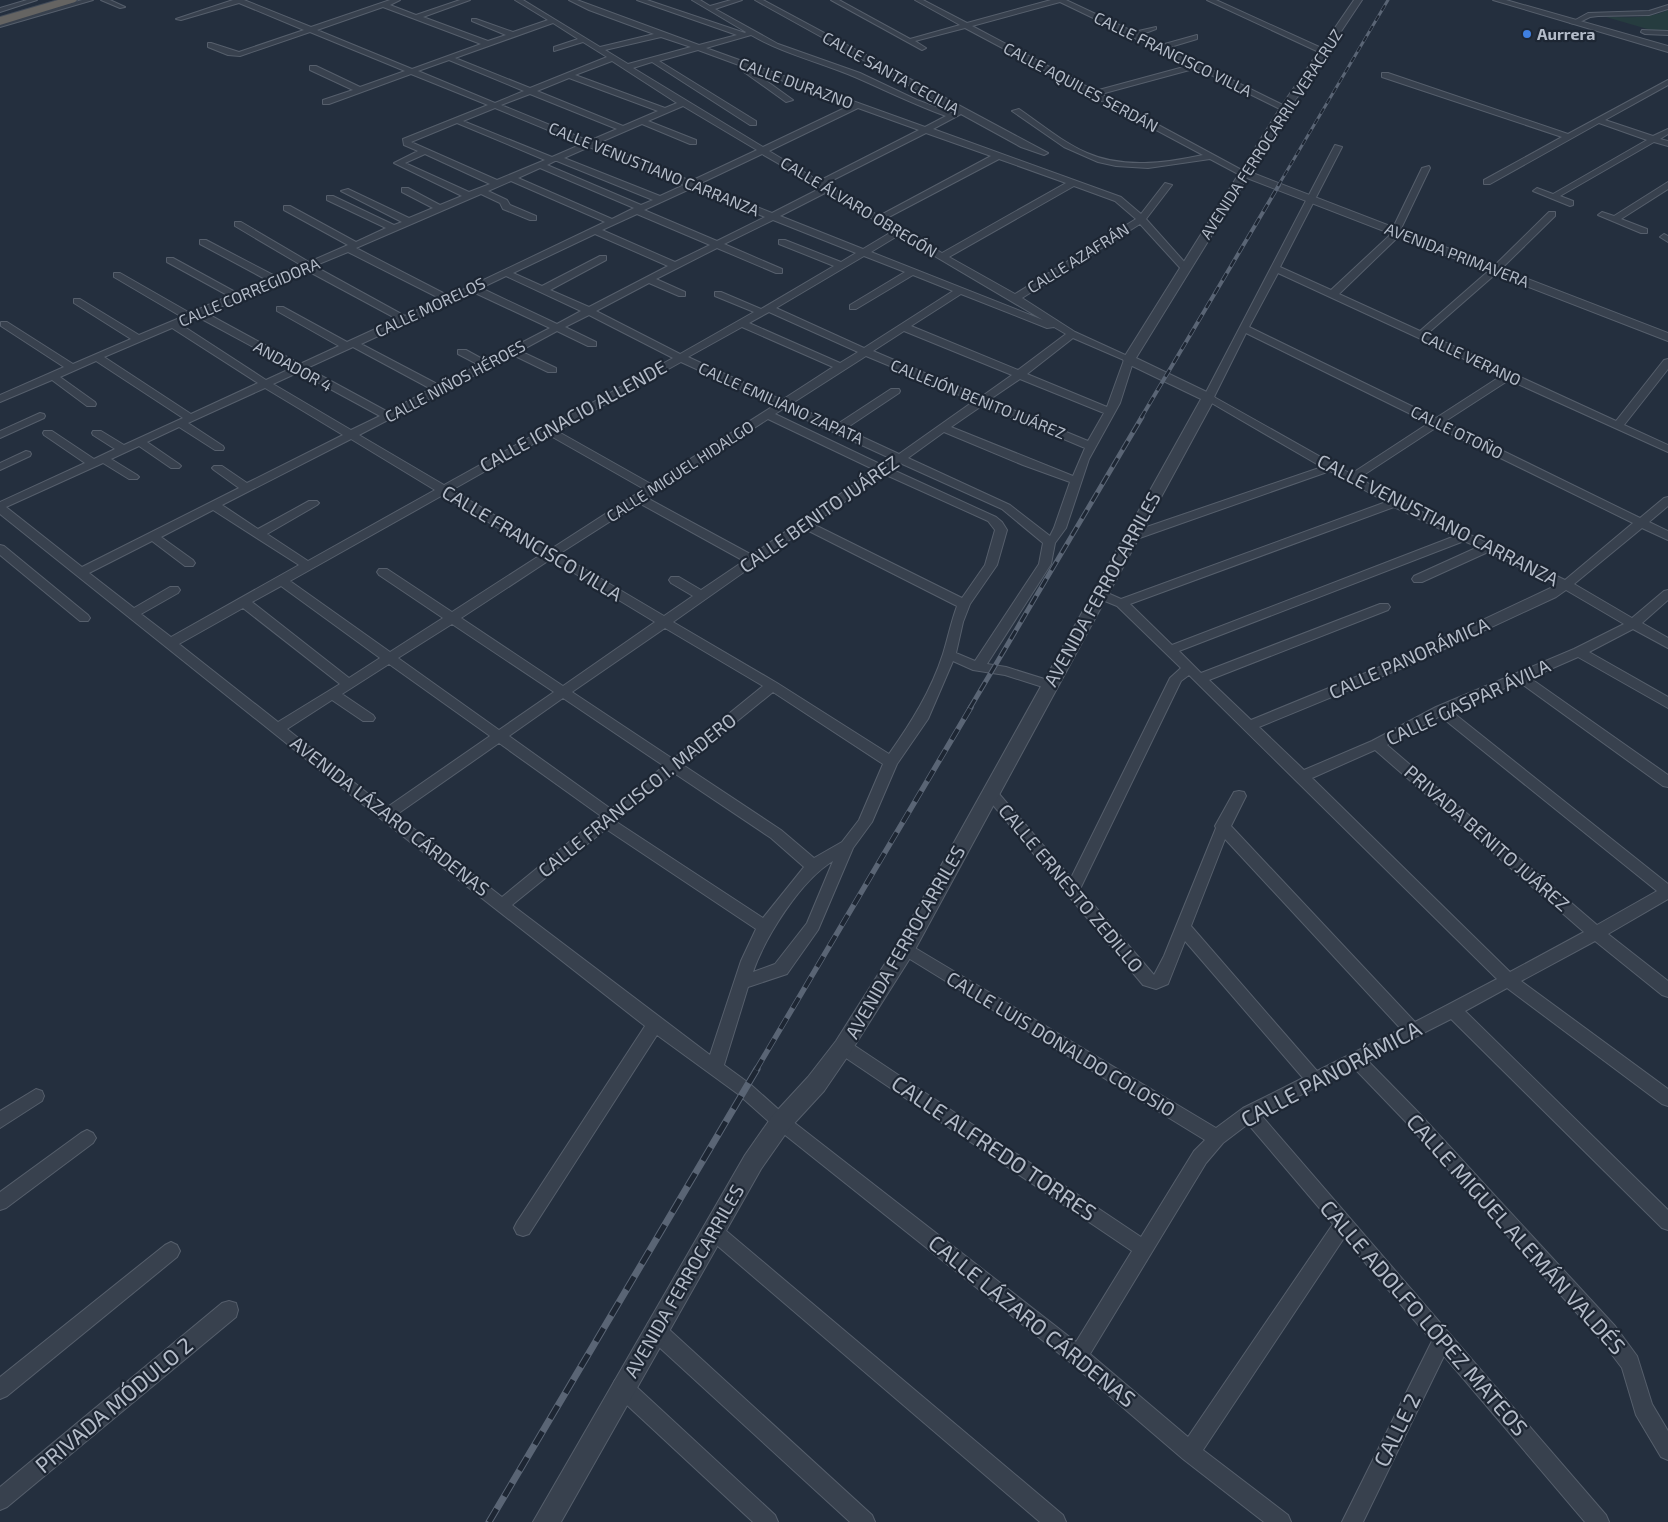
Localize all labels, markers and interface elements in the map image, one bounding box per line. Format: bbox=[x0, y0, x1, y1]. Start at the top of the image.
street label: CALLE FRANCISCO VILLA bbox=[1091, 7, 1255, 100]
place label: Aurrera bbox=[1537, 24, 1595, 43]
street label: AVENIDA FERROCARRIL VERACRUZ bbox=[1195, 25, 1346, 242]
street label: CALLE SANTA CECILIA bbox=[820, 27, 963, 118]
marker: Aurrera bbox=[1521, 28, 1533, 40]
street label: CALLE AQUILES SERDÁN bbox=[1000, 38, 1162, 136]
street label: CALLE DURAZNO bbox=[736, 53, 856, 112]
street label: CALLE VENUSTIANO CARRANZA bbox=[546, 118, 762, 220]
street label: CALLE ÁLVARO OBREGÓN bbox=[778, 152, 941, 261]
street label: AVENIDA PRIMAVERA bbox=[1382, 218, 1532, 291]
street label: CALLE AZAFRÁN bbox=[1023, 219, 1132, 296]
street label: CALLE CORREGIDORA bbox=[175, 253, 322, 330]
street label: CALLE MORELOS bbox=[372, 273, 488, 340]
street label: CALLE VERANO bbox=[1418, 326, 1524, 389]
street label: CALLE NIÑOS HÉROES bbox=[381, 335, 528, 426]
street label: ANDADOR 4 bbox=[251, 336, 336, 395]
street label: CALLE IGNACIO ALLENDE bbox=[475, 355, 670, 477]
street label: CALLEJÓN BENITO JUÁREZ bbox=[888, 355, 1068, 442]
street label: CALLE EMILIANO ZAPATA bbox=[696, 358, 867, 448]
street label: CALLE OTOÑO bbox=[1408, 401, 1506, 462]
street label: CALLE MIGUEL HIDALGO bbox=[603, 416, 757, 525]
street label: CALLE VENUSTIANO CARRANZA bbox=[1314, 449, 1563, 591]
street label: CALLE BENITO JUÁREZ bbox=[735, 450, 903, 577]
street label: CALLE FRANCISCO VILLA bbox=[438, 480, 626, 605]
street label: AVENIDA FERROCARRILES bbox=[1038, 487, 1165, 690]
street label: CALLE PANORÁMICA bbox=[1325, 612, 1493, 703]
street label: CALLE GASPAR ÁVILA bbox=[1382, 653, 1554, 750]
street label: CALLE FRANCISCO I. MADERO bbox=[533, 708, 740, 882]
street label: AVENIDA LÁZARO CÁRDENAS bbox=[286, 731, 494, 900]
street label: PRIVADA BENITO JUÁREZ bbox=[1400, 760, 1574, 915]
street label: CALLE ERNESTO ZEDILLO bbox=[994, 799, 1149, 977]
street label: AVENIDA FERROCARRILES bbox=[840, 841, 969, 1042]
street label: CALLE LUIS DONALDO COLOSIO bbox=[943, 966, 1180, 1121]
street label: CALLE PANORÁMICA bbox=[1236, 1014, 1426, 1132]
street label: CALLE ALFREDO TORRES bbox=[887, 1069, 1102, 1225]
street label: CALLE MIGUEL ALEMÁN VALDÉS bbox=[1402, 1108, 1632, 1359]
street label: AVENIDA FERROCARRILES bbox=[619, 1180, 748, 1381]
street label: CALLE ADOLFO LÓPEZ MATEOS bbox=[1316, 1194, 1534, 1440]
street label: CALLE LÁZARO CÁRDENAS bbox=[924, 1229, 1141, 1412]
street label: PRIVADA MÓDULO 2 bbox=[29, 1331, 197, 1478]
street label: CALLE 2 bbox=[1367, 1389, 1425, 1471]

